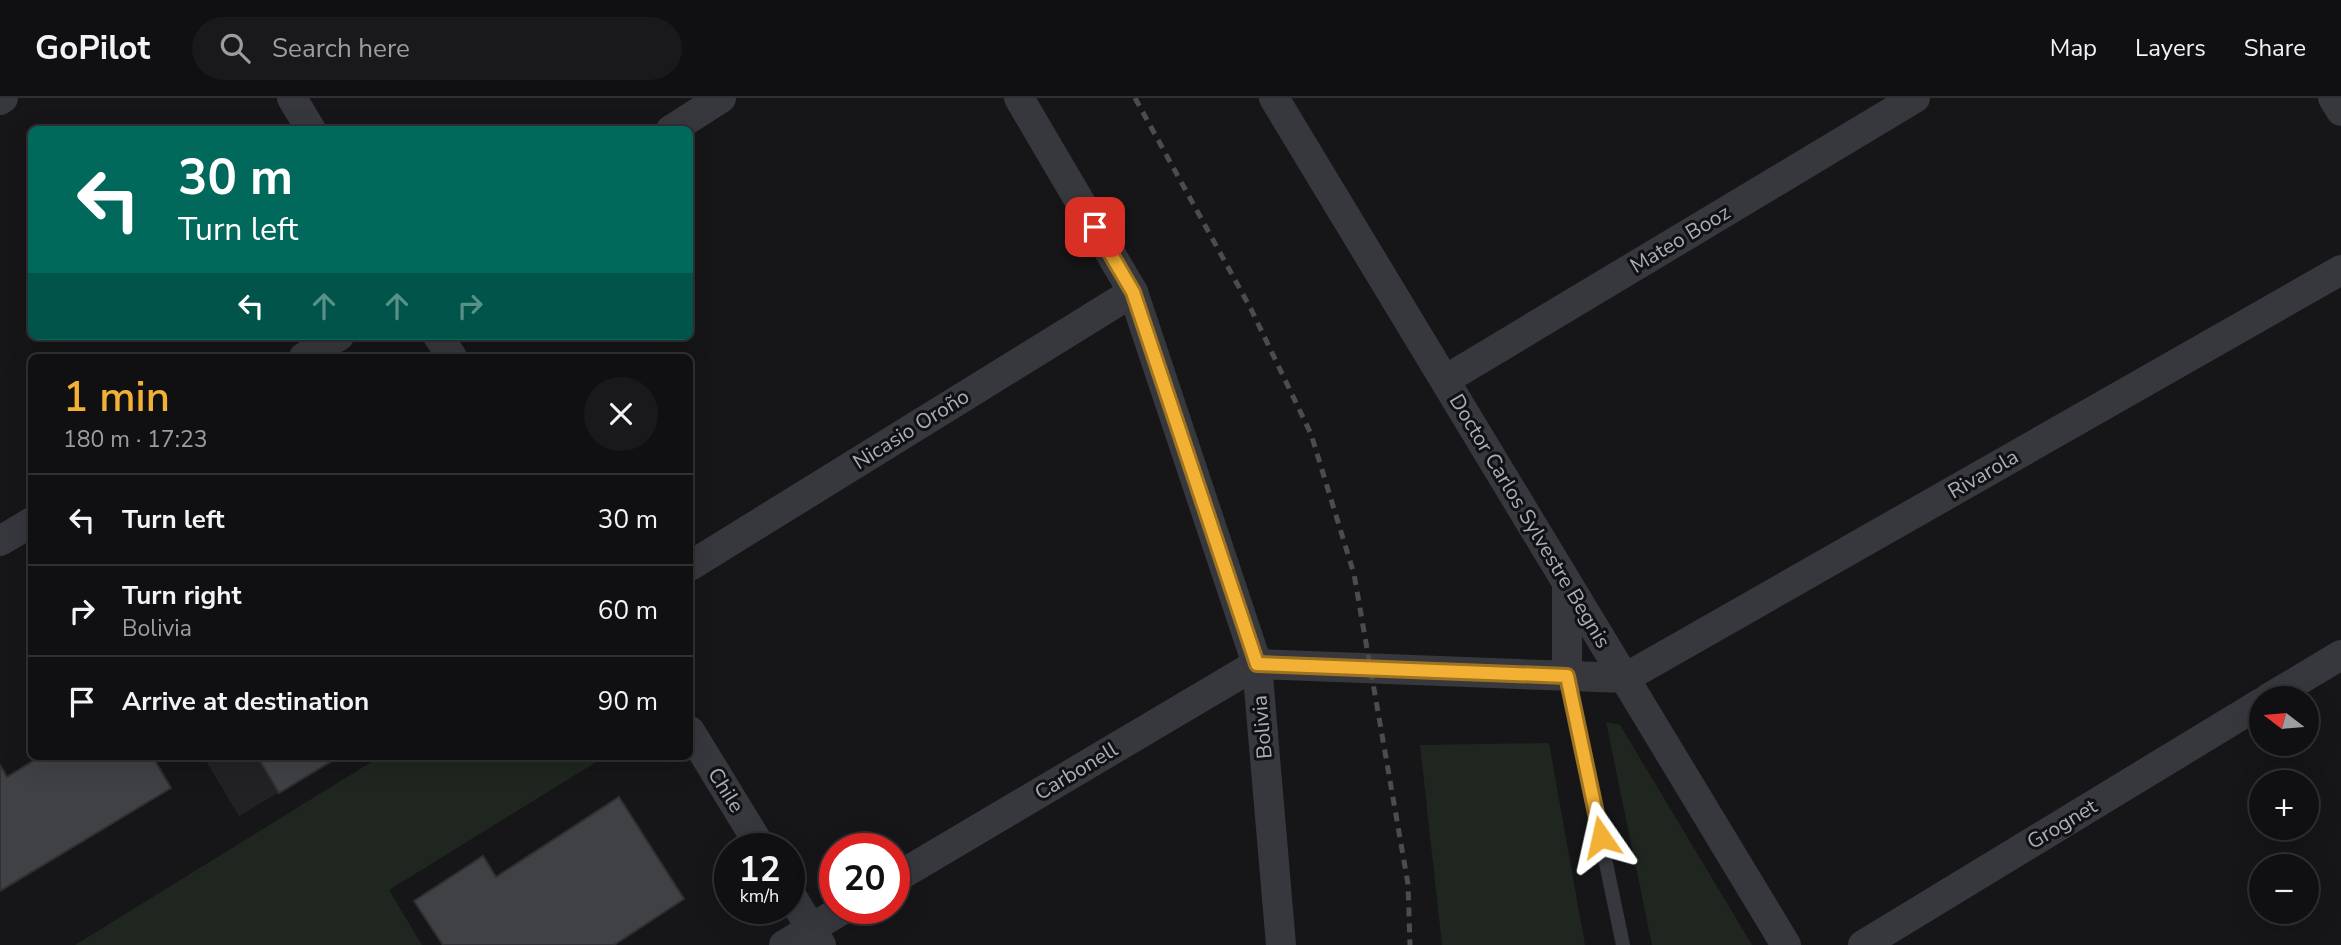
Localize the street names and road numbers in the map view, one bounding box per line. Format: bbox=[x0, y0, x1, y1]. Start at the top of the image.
street label: Mateo Booz bbox=[1625, 198, 1735, 280]
street label: Nicasio Oroño bbox=[848, 382, 974, 476]
street label: Doctor Carlos Sylvestre Begnis bbox=[1443, 389, 1617, 653]
street label: Rivarola bbox=[1943, 443, 2023, 505]
street label: Bolivia bbox=[1245, 694, 1279, 760]
street label: Carbonell bbox=[1029, 735, 1123, 807]
street label: Chile bbox=[701, 762, 751, 818]
street label: Grognet bbox=[2022, 792, 2103, 856]

